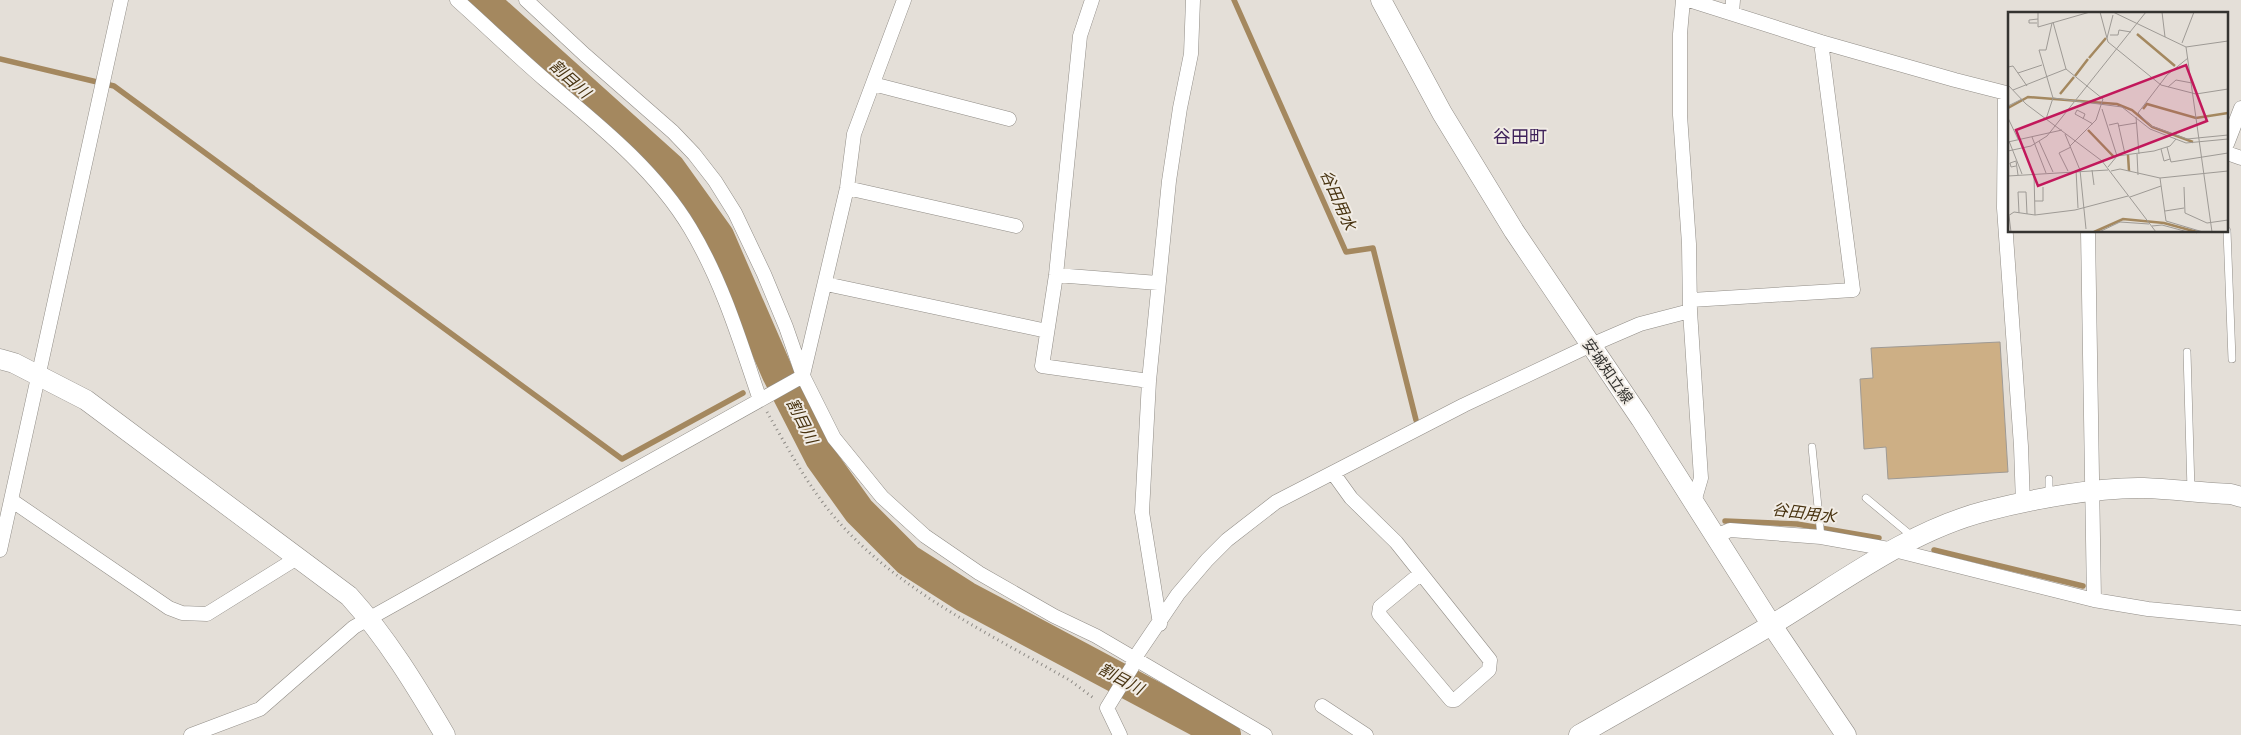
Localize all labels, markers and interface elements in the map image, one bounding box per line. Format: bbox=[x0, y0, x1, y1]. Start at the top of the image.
inset map bbox=[2008, 12, 2228, 232]
water label: 割目川 bbox=[546, 57, 595, 103]
district label: 谷田町 bbox=[1493, 127, 1547, 147]
water label: 谷田用水 bbox=[1317, 167, 1360, 235]
street label: 安城知立線 bbox=[1580, 335, 1636, 407]
water label: 割目川 bbox=[784, 396, 821, 448]
water label: 谷田用水 bbox=[1771, 501, 1839, 526]
water label: 割目川 bbox=[1096, 660, 1148, 699]

